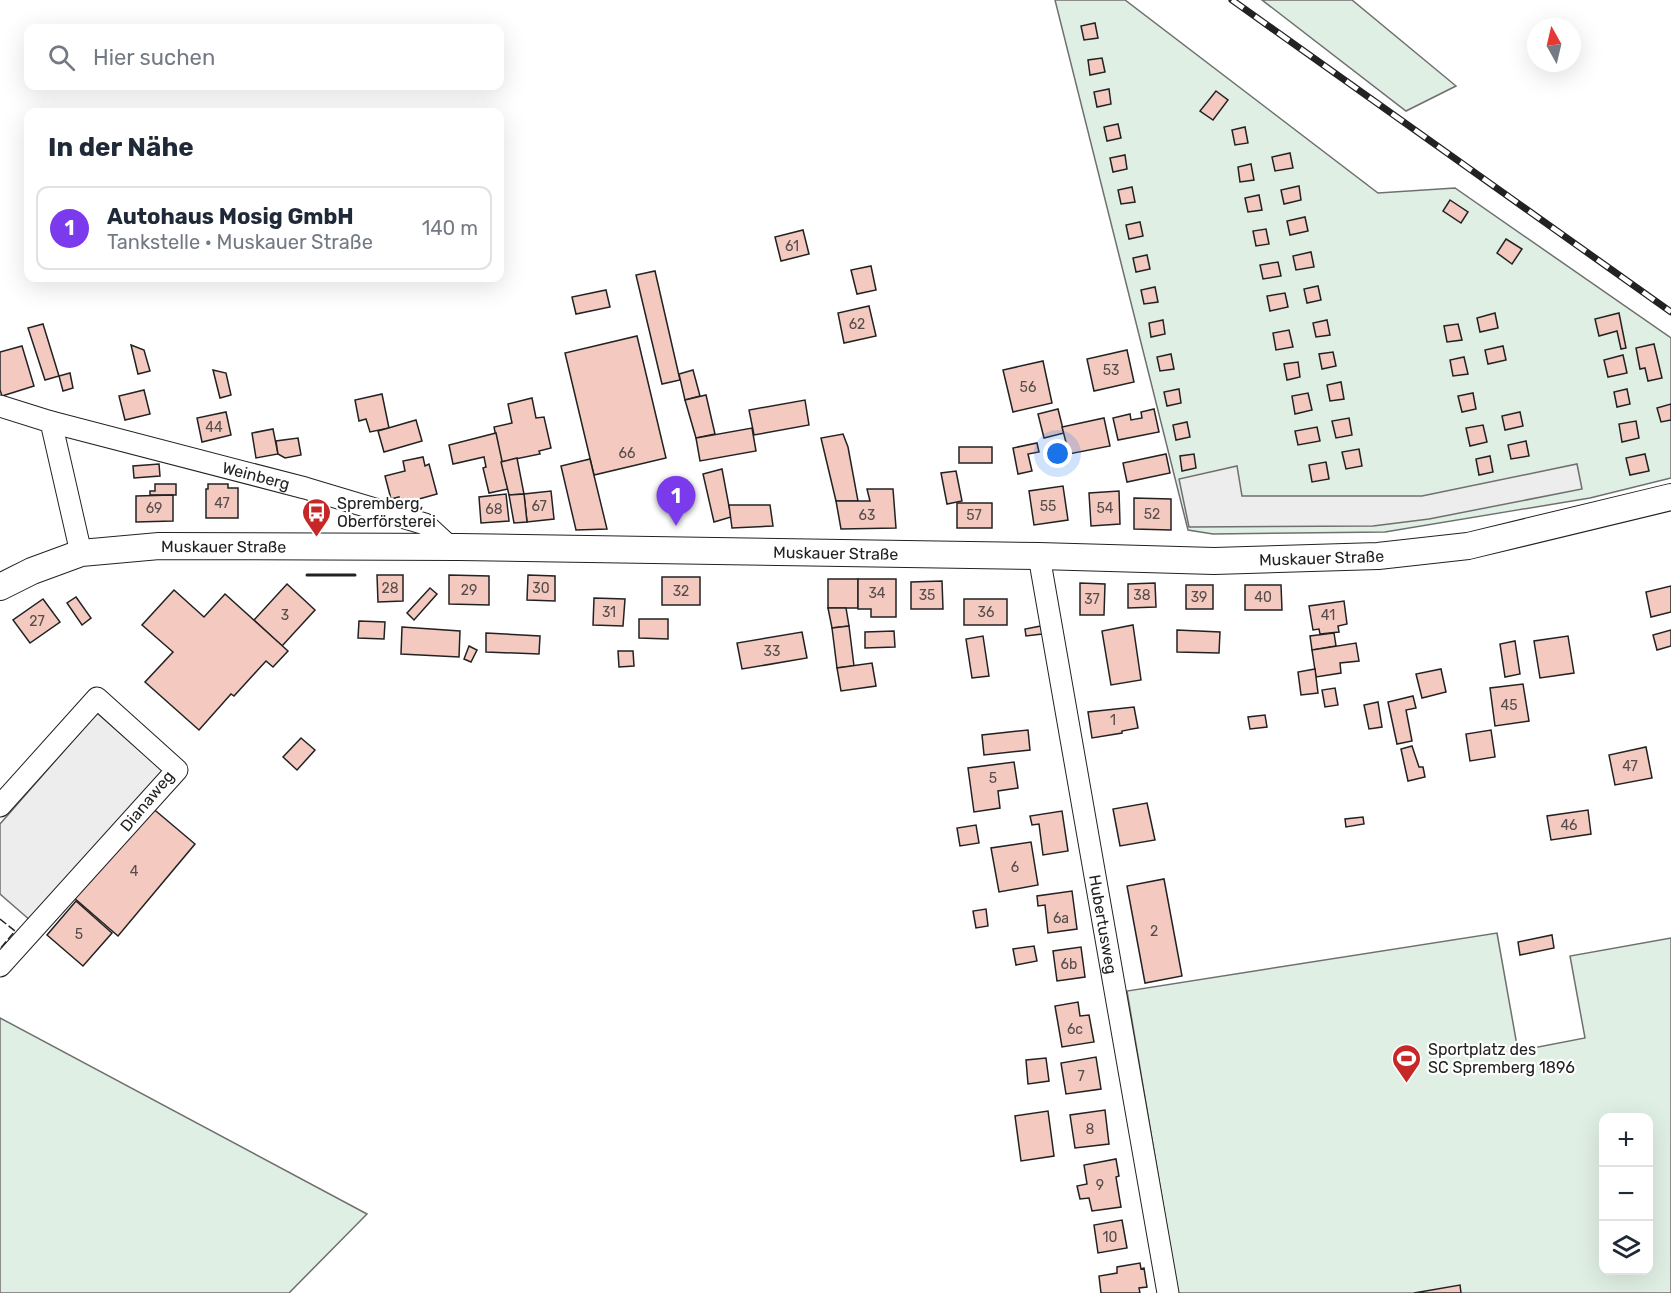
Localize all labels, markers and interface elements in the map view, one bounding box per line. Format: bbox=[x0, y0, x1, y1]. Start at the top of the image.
north arrow bbox=[1527, 18, 1581, 72]
search box bbox=[24, 24, 504, 90]
icon: search bbox=[45, 41, 78, 74]
text: Hier suchen bbox=[93, 44, 215, 71]
text: In der Nähe bbox=[48, 132, 194, 163]
text: Autohaus Mosig GmbH bbox=[107, 203, 354, 230]
text: 1 bbox=[65, 216, 74, 240]
text: 140 m bbox=[422, 216, 478, 240]
text: Tankstelle · Muskauer Straße bbox=[107, 230, 373, 254]
house number: 61 bbox=[785, 238, 799, 255]
house number: 62 bbox=[849, 316, 865, 333]
house number: 53 bbox=[1103, 362, 1119, 379]
house number: 56 bbox=[1020, 379, 1036, 396]
house number: 44 bbox=[205, 419, 223, 436]
your location bbox=[1043, 439, 1072, 468]
house number: 66 bbox=[619, 445, 635, 462]
street label: Weinberg bbox=[220, 457, 292, 493]
pin: 1 bbox=[656, 476, 696, 526]
place label: Spremberg, Oberförsterei bbox=[337, 494, 436, 531]
house number: 47 bbox=[214, 495, 230, 512]
bus stop icon: Spremberg, Oberförsterei bbox=[300, 496, 332, 538]
house number: 67 bbox=[531, 498, 547, 515]
house number: 55 bbox=[1040, 498, 1056, 515]
house number: 69 bbox=[146, 500, 162, 517]
house number: 54 bbox=[1096, 500, 1114, 517]
house number: 68 bbox=[485, 501, 503, 518]
house number: 52 bbox=[1144, 506, 1160, 523]
house number: 63 bbox=[859, 507, 875, 524]
house number: 57 bbox=[966, 507, 982, 524]
street label: Muskauer Straße bbox=[161, 537, 286, 556]
street label: Muskauer Straße bbox=[773, 542, 898, 563]
street label: Muskauer Straße bbox=[1259, 546, 1385, 569]
house number: 28 bbox=[381, 580, 399, 597]
house number: 30 bbox=[532, 580, 550, 597]
house number: 29 bbox=[461, 582, 477, 599]
house number: 32 bbox=[673, 583, 689, 600]
house number: 34 bbox=[868, 585, 886, 602]
house number: 35 bbox=[919, 587, 935, 604]
house number: 38 bbox=[1133, 587, 1151, 604]
house number: 39 bbox=[1191, 589, 1207, 606]
house number: 40 bbox=[1254, 589, 1272, 606]
house number: 37 bbox=[1084, 591, 1100, 608]
house number: 31 bbox=[602, 604, 616, 621]
house number: 36 bbox=[978, 604, 994, 621]
house number: 3 bbox=[281, 607, 289, 624]
house number: 41 bbox=[1321, 607, 1335, 624]
house number: 27 bbox=[29, 613, 45, 630]
house number: 33 bbox=[764, 643, 780, 660]
house number: 45 bbox=[1500, 697, 1518, 714]
house number: 1 bbox=[1110, 712, 1116, 729]
house number: 47 bbox=[1622, 758, 1638, 775]
street label: Dianaweg bbox=[116, 767, 178, 835]
house number: 5 bbox=[989, 770, 997, 787]
house number: 46 bbox=[1560, 817, 1578, 834]
house number: 6 bbox=[1011, 859, 1019, 876]
house number: 4 bbox=[130, 863, 139, 880]
street label: Hubertusweg bbox=[1085, 873, 1122, 976]
house number: 6a bbox=[1053, 910, 1069, 927]
house number: 2 bbox=[1150, 923, 1158, 940]
house number: 5 bbox=[75, 926, 83, 943]
house number: 6b bbox=[1061, 956, 1077, 973]
house number: 6c bbox=[1067, 1021, 1083, 1038]
place label: Sportplatz des SC Spremberg 1896 bbox=[1428, 1040, 1575, 1077]
sports icon: Sportplatz des SC Spremberg 1896 bbox=[1391, 1042, 1423, 1084]
house number: 7 bbox=[1077, 1068, 1085, 1085]
map controls bbox=[1599, 1113, 1653, 1275]
button: + bbox=[1599, 1113, 1653, 1167]
house number: 8 bbox=[1086, 1121, 1095, 1138]
button: − bbox=[1599, 1167, 1653, 1221]
house number: 9 bbox=[1096, 1177, 1104, 1194]
button: layers bbox=[1599, 1221, 1653, 1275]
house number: 10 bbox=[1103, 1229, 1118, 1246]

